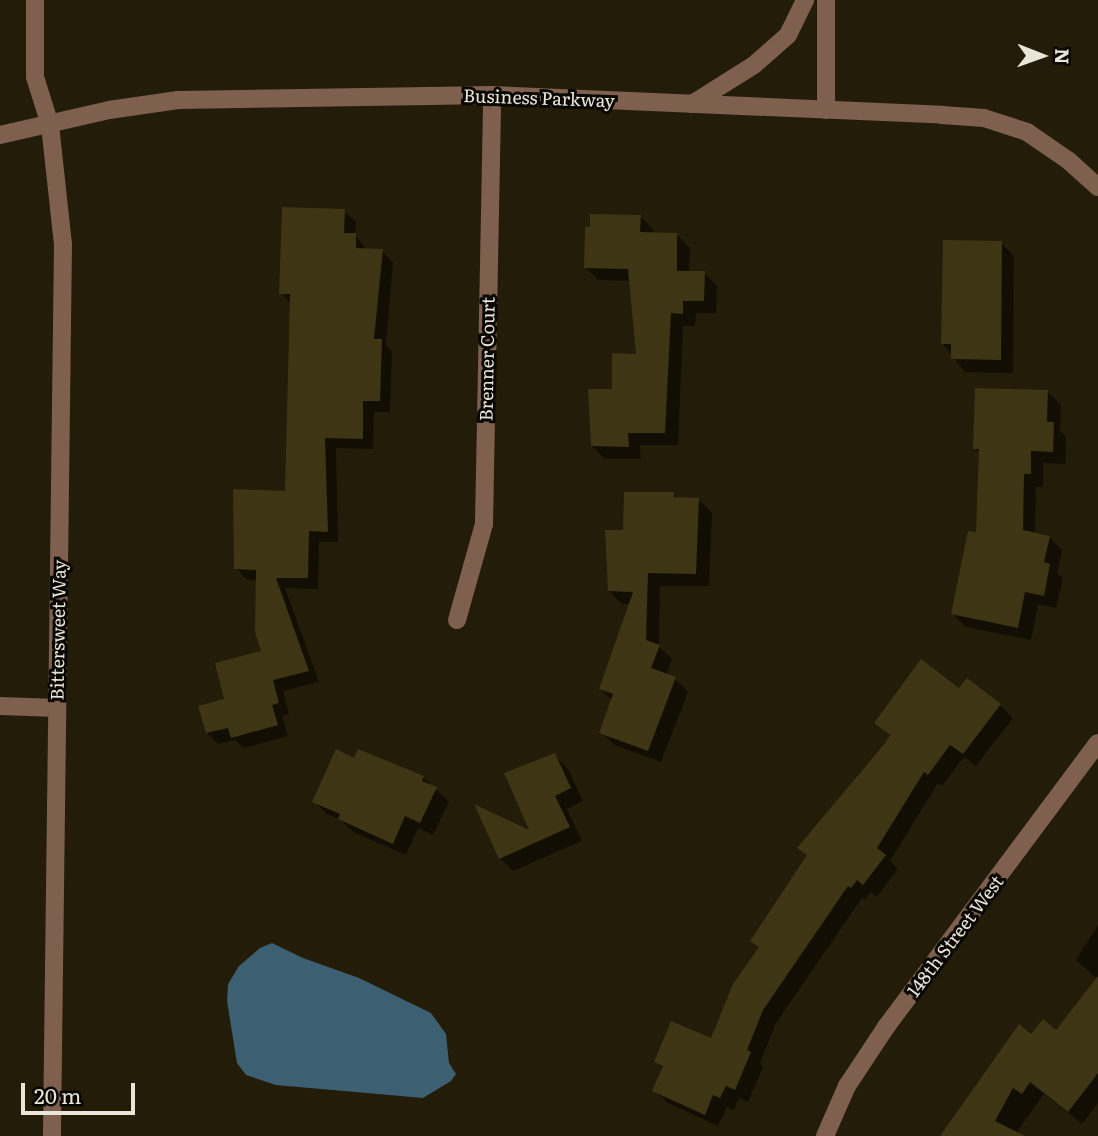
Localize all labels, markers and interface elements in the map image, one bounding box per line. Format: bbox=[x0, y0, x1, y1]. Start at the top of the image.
north arrow bbox=[1007, 21, 1077, 91]
text: N bbox=[1049, 48, 1077, 65]
street label: Business Parkway bbox=[463, 85, 615, 111]
street label: Brenner Court bbox=[475, 297, 499, 421]
street label: Bittersweet Way bbox=[46, 560, 70, 700]
street label: 148th Street West bbox=[902, 871, 1008, 1001]
scale bar bbox=[24, 1070, 138, 1114]
text: 20 m bbox=[34, 1079, 81, 1110]

